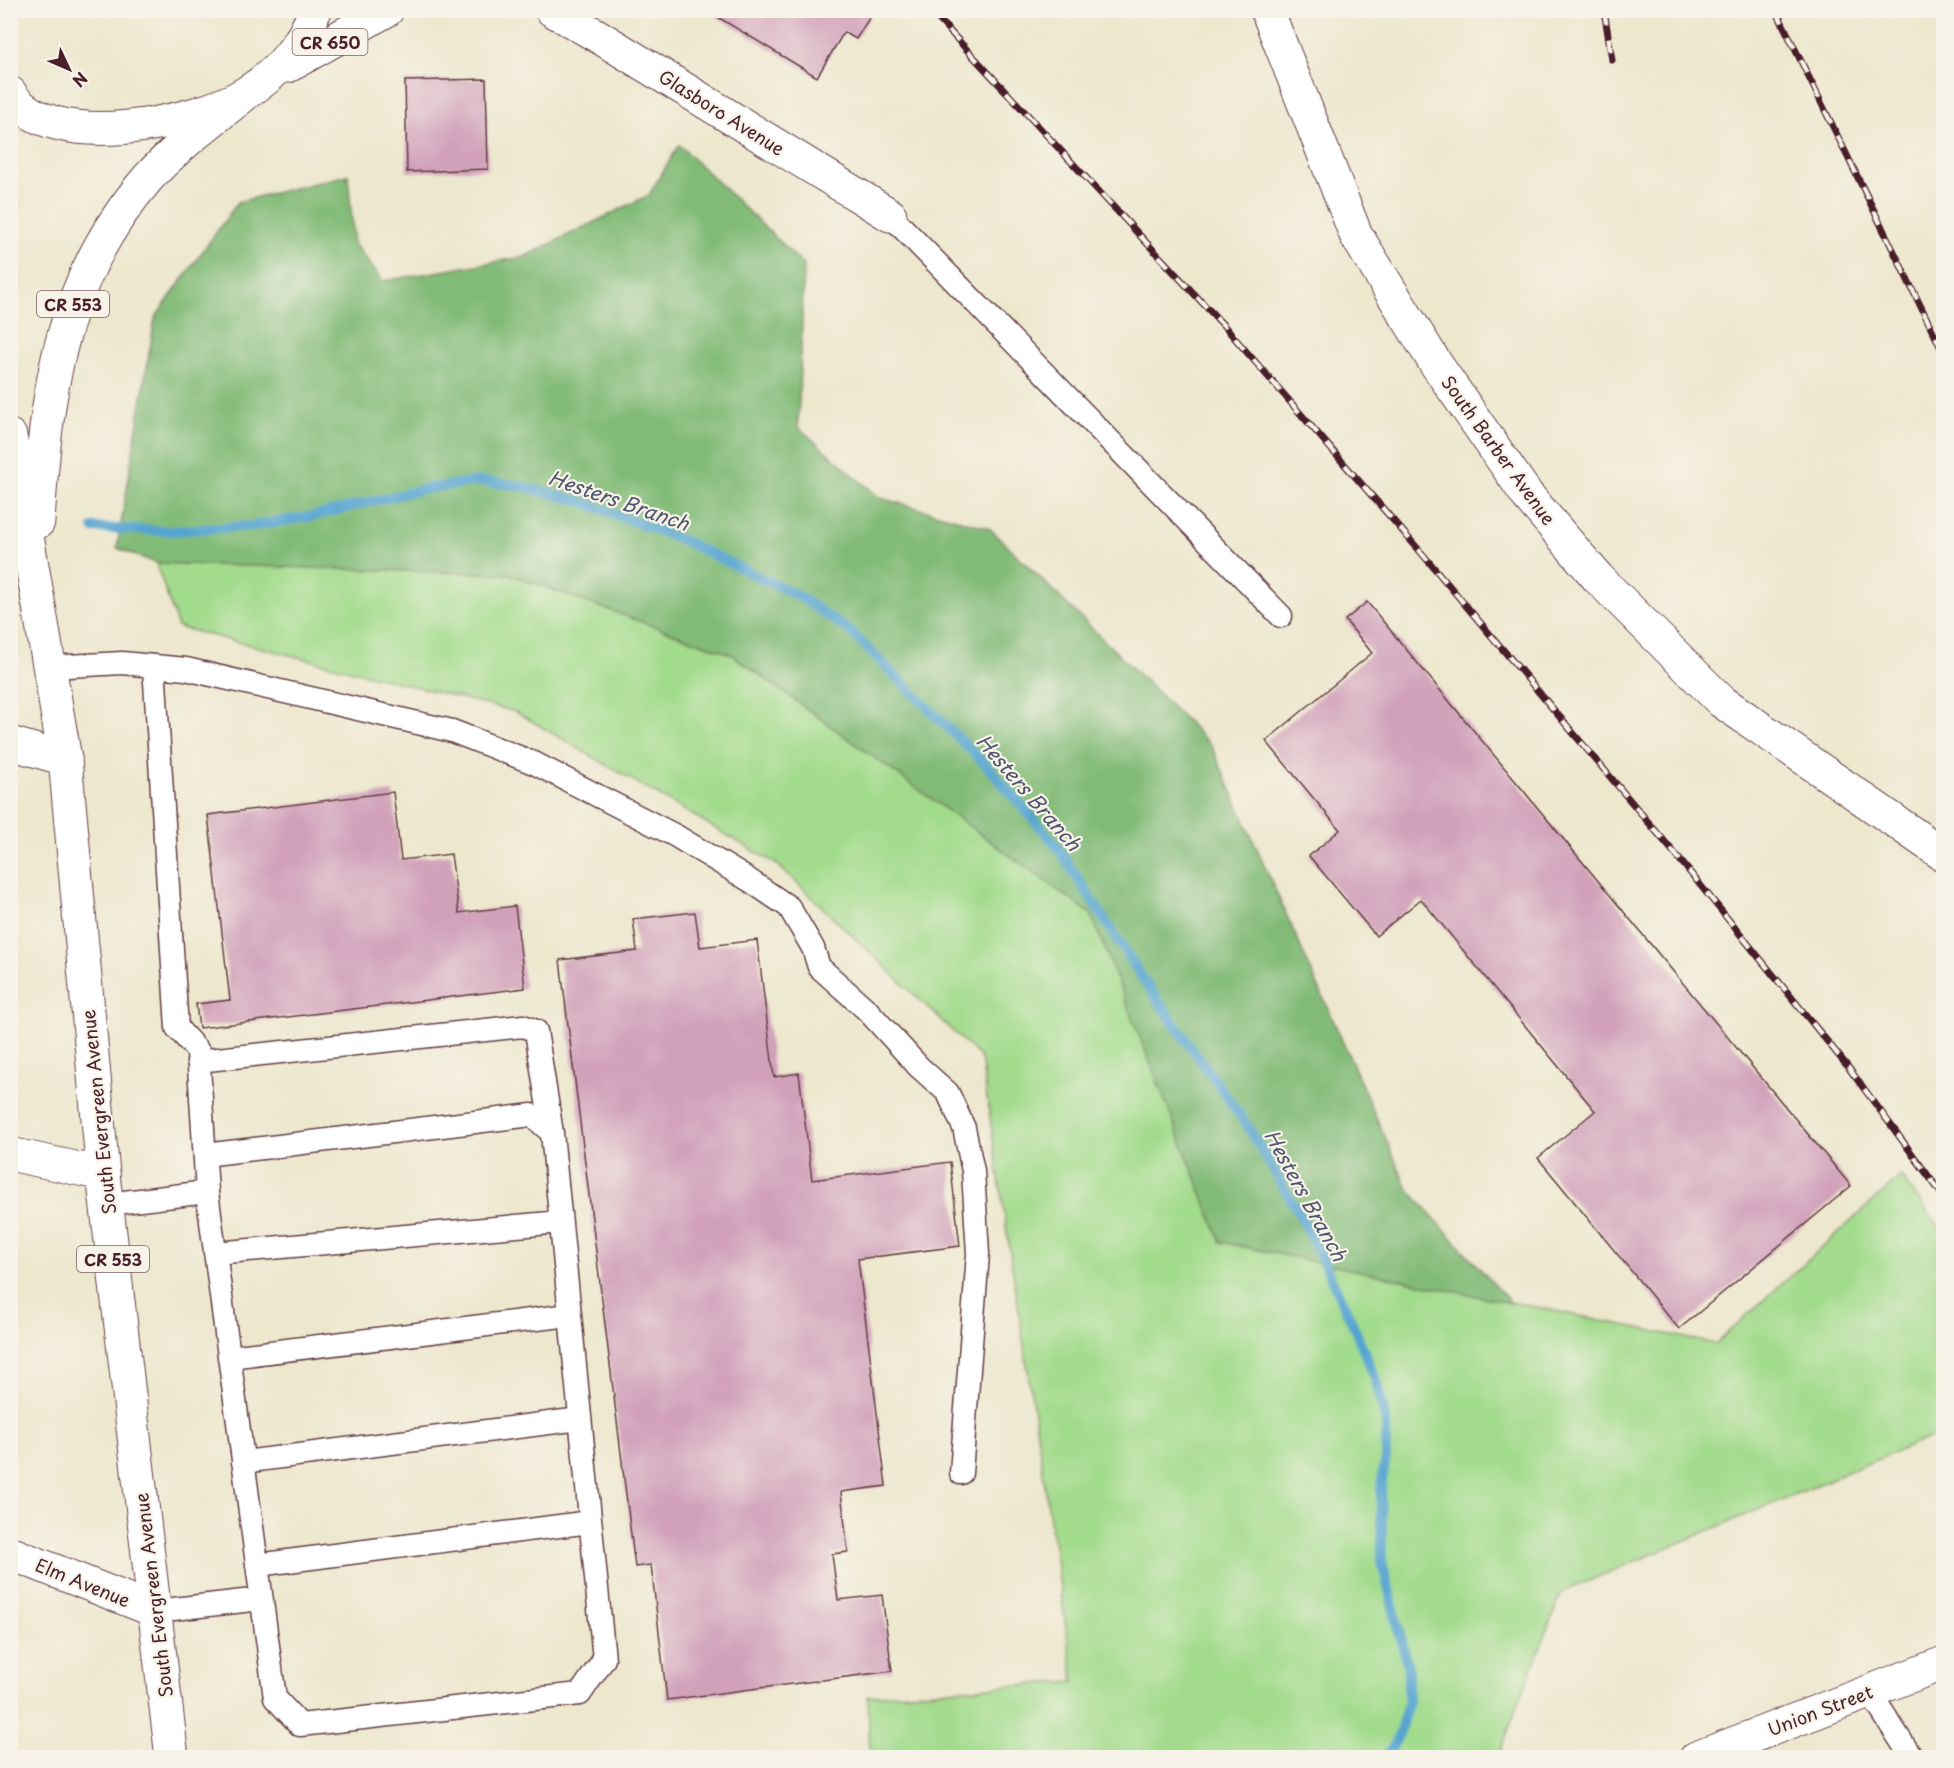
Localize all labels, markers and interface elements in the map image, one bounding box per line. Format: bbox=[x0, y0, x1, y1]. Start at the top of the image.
road number: CR 650 bbox=[292, 29, 368, 55]
north arrow bbox=[39, 39, 99, 99]
street label: Glasboro Avenue bbox=[654, 62, 790, 162]
text: N bbox=[67, 67, 94, 93]
road number: CR 553 bbox=[37, 291, 109, 317]
street label: South Barber Avenue bbox=[1436, 370, 1563, 530]
water label: Hesters Branch bbox=[545, 462, 693, 538]
water label: Hesters Branch bbox=[970, 727, 1089, 857]
street label: South Evergreen Avenue bbox=[74, 1008, 122, 1216]
water label: Hesters Branch bbox=[1257, 1124, 1355, 1267]
road number: CR 553 bbox=[77, 1246, 149, 1272]
street label: South Evergreen Avenue bbox=[127, 1491, 179, 1699]
street label: Elm Avenue bbox=[31, 1551, 135, 1613]
street label: Union Street bbox=[1764, 1678, 1876, 1742]

